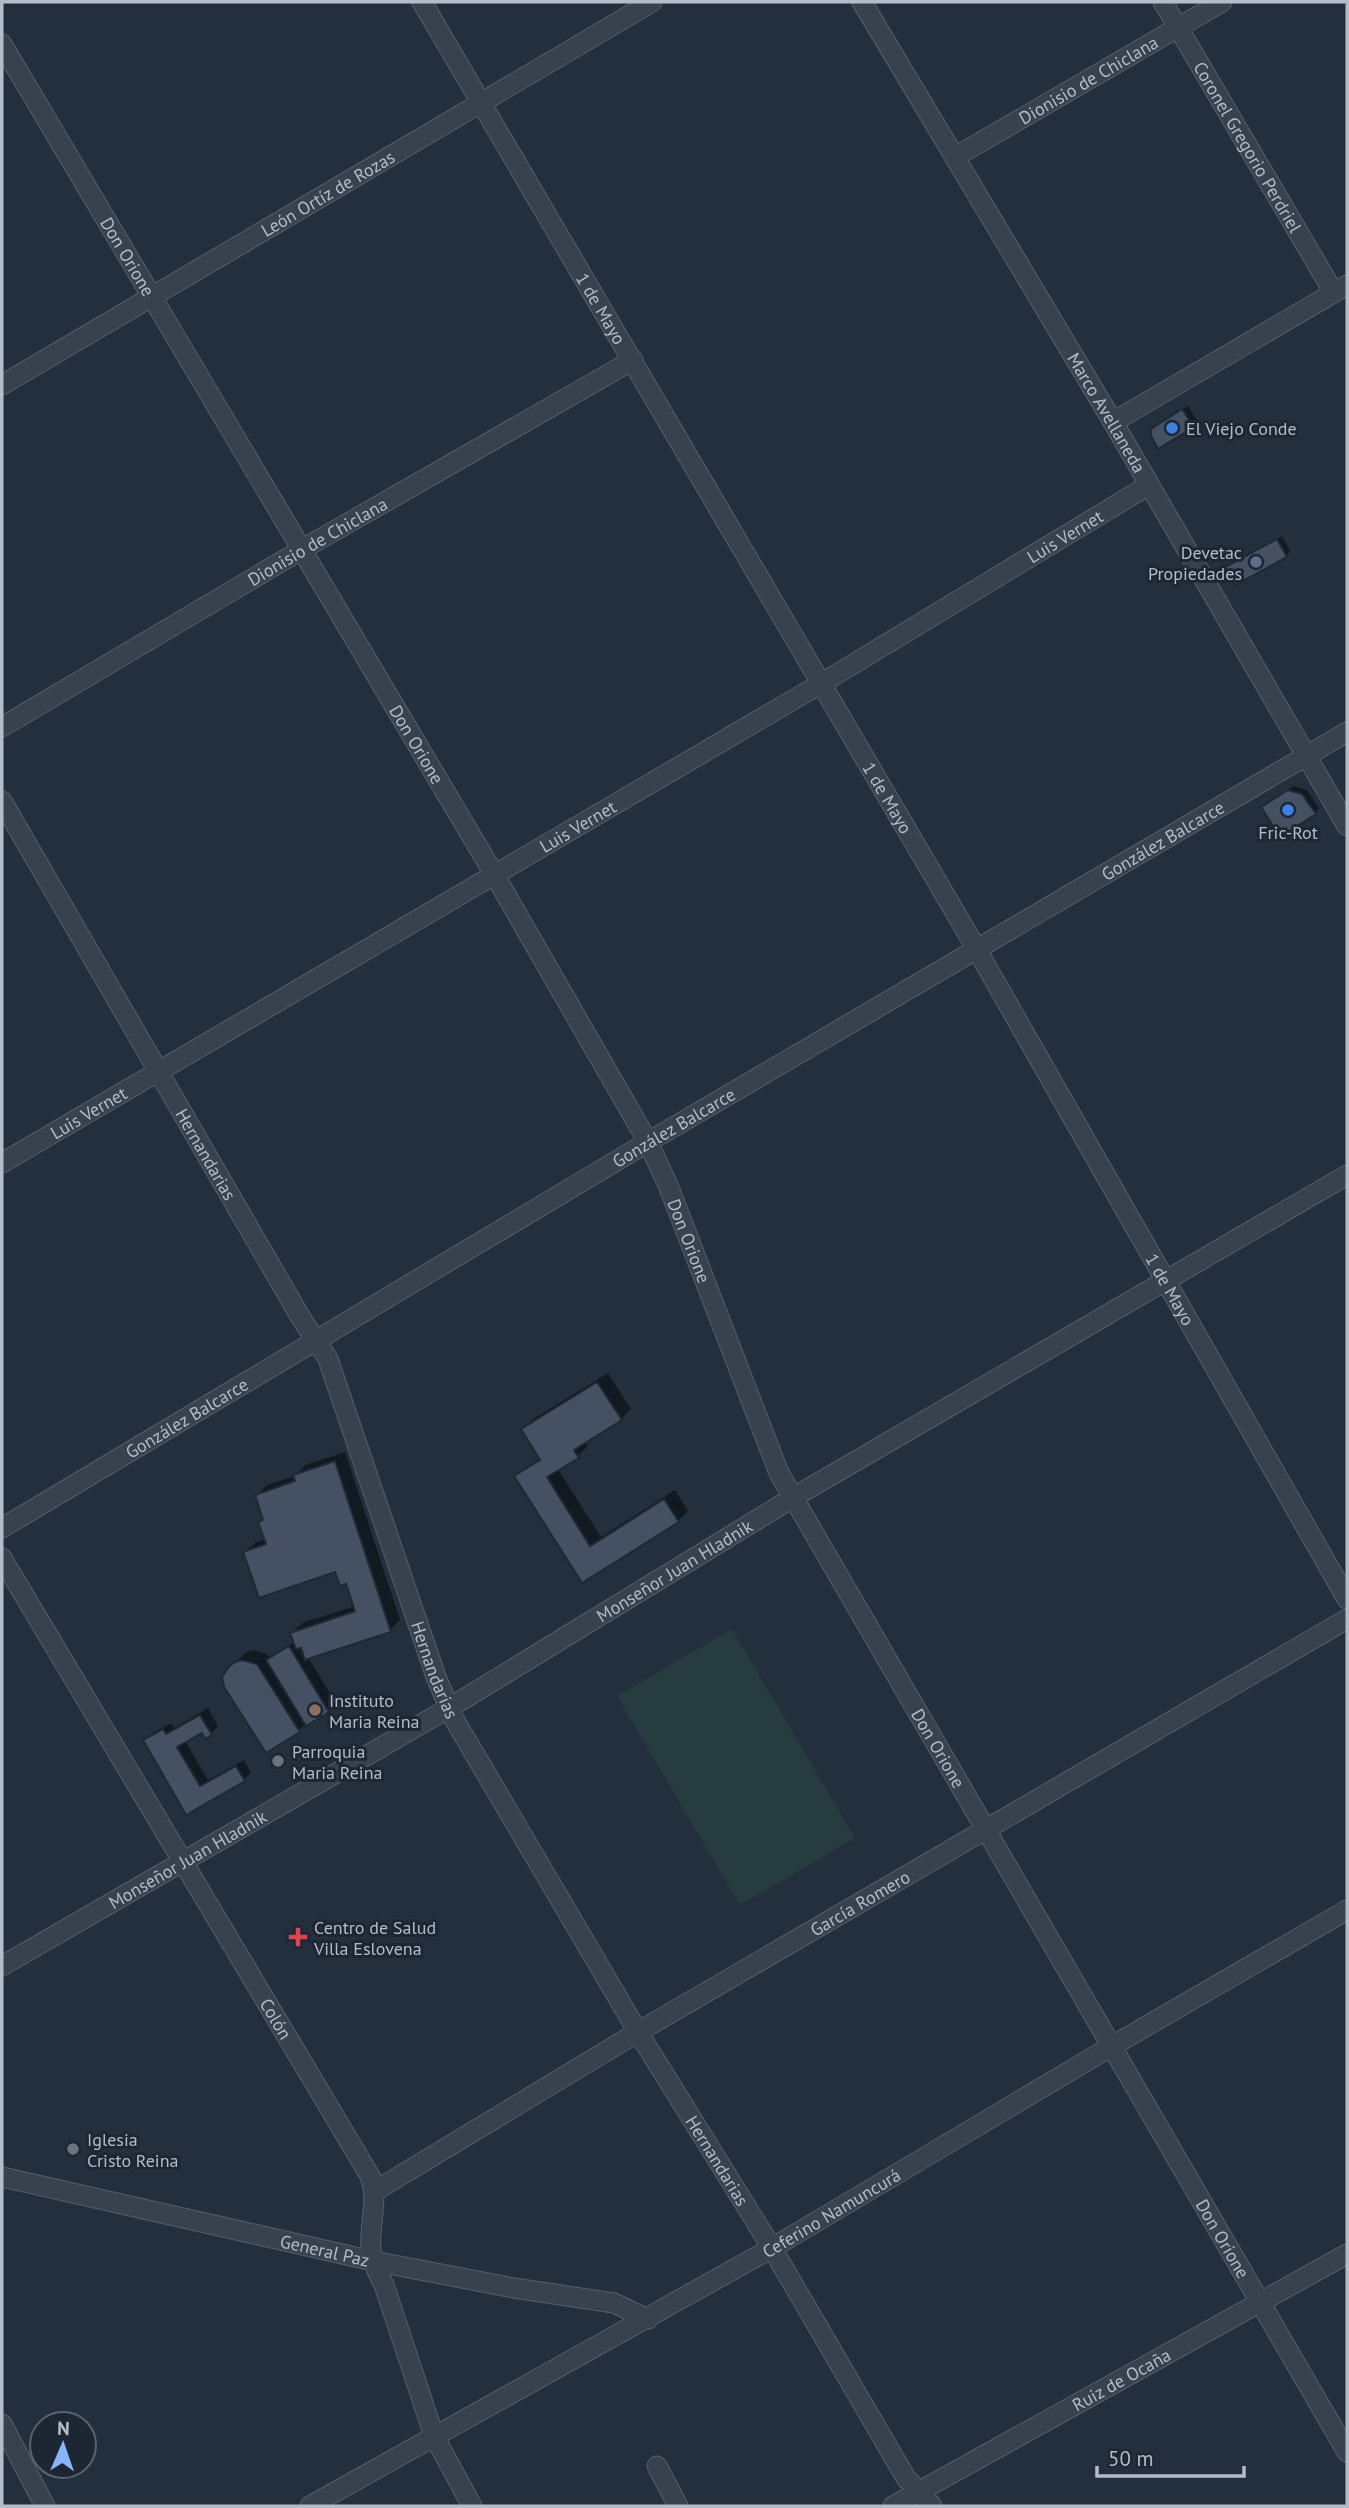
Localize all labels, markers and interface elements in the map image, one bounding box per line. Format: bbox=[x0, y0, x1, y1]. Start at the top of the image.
street label: Dionisio de Chiclana bbox=[1014, 30, 1162, 129]
street label: Coronel Gregorio Perdriel bbox=[1189, 57, 1308, 237]
street label: León Ortíz de Rozas bbox=[257, 145, 399, 241]
street label: Don Orione bbox=[96, 213, 160, 300]
street label: 1 de Mayo bbox=[571, 268, 631, 348]
street label: Marco Avellaneda bbox=[1063, 348, 1151, 477]
place label: El Viejo Conde bbox=[1186, 417, 1297, 440]
marker: El Viejo Conde bbox=[1164, 420, 1180, 436]
street label: Dionisio de Chiclana bbox=[243, 492, 391, 591]
street label: Luis Vernet bbox=[1023, 504, 1107, 568]
place label: Devetac Propiedades bbox=[1148, 541, 1242, 585]
marker: Devetac Propiedades bbox=[1248, 554, 1264, 570]
street label: Don Orione bbox=[385, 700, 449, 788]
street label: 1 de Mayo bbox=[858, 758, 918, 838]
street label: Luis Vernet bbox=[535, 795, 620, 857]
street label: González Balcarce bbox=[1097, 795, 1228, 885]
marker: Fric-Rot bbox=[1280, 802, 1296, 818]
place label: Fric-Rot bbox=[1258, 821, 1318, 844]
street label: Luis Vernet bbox=[46, 1081, 131, 1144]
street label: González Balcarce bbox=[608, 1082, 739, 1172]
street label: Hernandarias bbox=[171, 1104, 242, 1204]
street label: Don Orione bbox=[663, 1195, 716, 1286]
street label: 1 de Mayo bbox=[1141, 1249, 1200, 1329]
street label: González Balcarce bbox=[121, 1372, 252, 1463]
street label: Monseñor Juan Hladnik bbox=[592, 1514, 757, 1627]
street label: Hernandarias bbox=[406, 1618, 464, 1722]
place label: Instituto Maria Reina bbox=[329, 1689, 419, 1733]
marker: Instituto Maria Reina bbox=[307, 1702, 323, 1718]
street label: Don Orione bbox=[907, 1704, 971, 1792]
place label: Parroquia Maria Reina bbox=[292, 1740, 382, 1784]
marker: Parroquia Maria Reina bbox=[270, 1753, 286, 1769]
street label: Monseñor Juan Hladnik bbox=[104, 1804, 271, 1914]
street label: García Romero bbox=[806, 1865, 914, 1941]
place label: Centro de Salud Villa Eslovena bbox=[313, 1916, 436, 1960]
marker: Centro de Salud Villa Eslovena bbox=[288, 1927, 308, 1947]
street label: Colón bbox=[255, 1994, 297, 2043]
street label: Hernandarias bbox=[681, 2111, 754, 2210]
place label: Iglesia Cristo Reina bbox=[87, 2128, 178, 2172]
marker: Iglesia Cristo Reina bbox=[65, 2141, 81, 2157]
street label: Ceferino Namuncurá bbox=[758, 2163, 905, 2263]
street label: Don Orione bbox=[1191, 2195, 1255, 2282]
street label: General Paz bbox=[278, 2229, 372, 2271]
street label: Ruiz de Ocaña bbox=[1068, 2343, 1175, 2416]
north arrow bbox=[28, 2410, 98, 2480]
text: N bbox=[57, 2416, 70, 2440]
scale bar bbox=[1097, 2434, 1244, 2478]
text: 50 m bbox=[1108, 2445, 1154, 2472]

